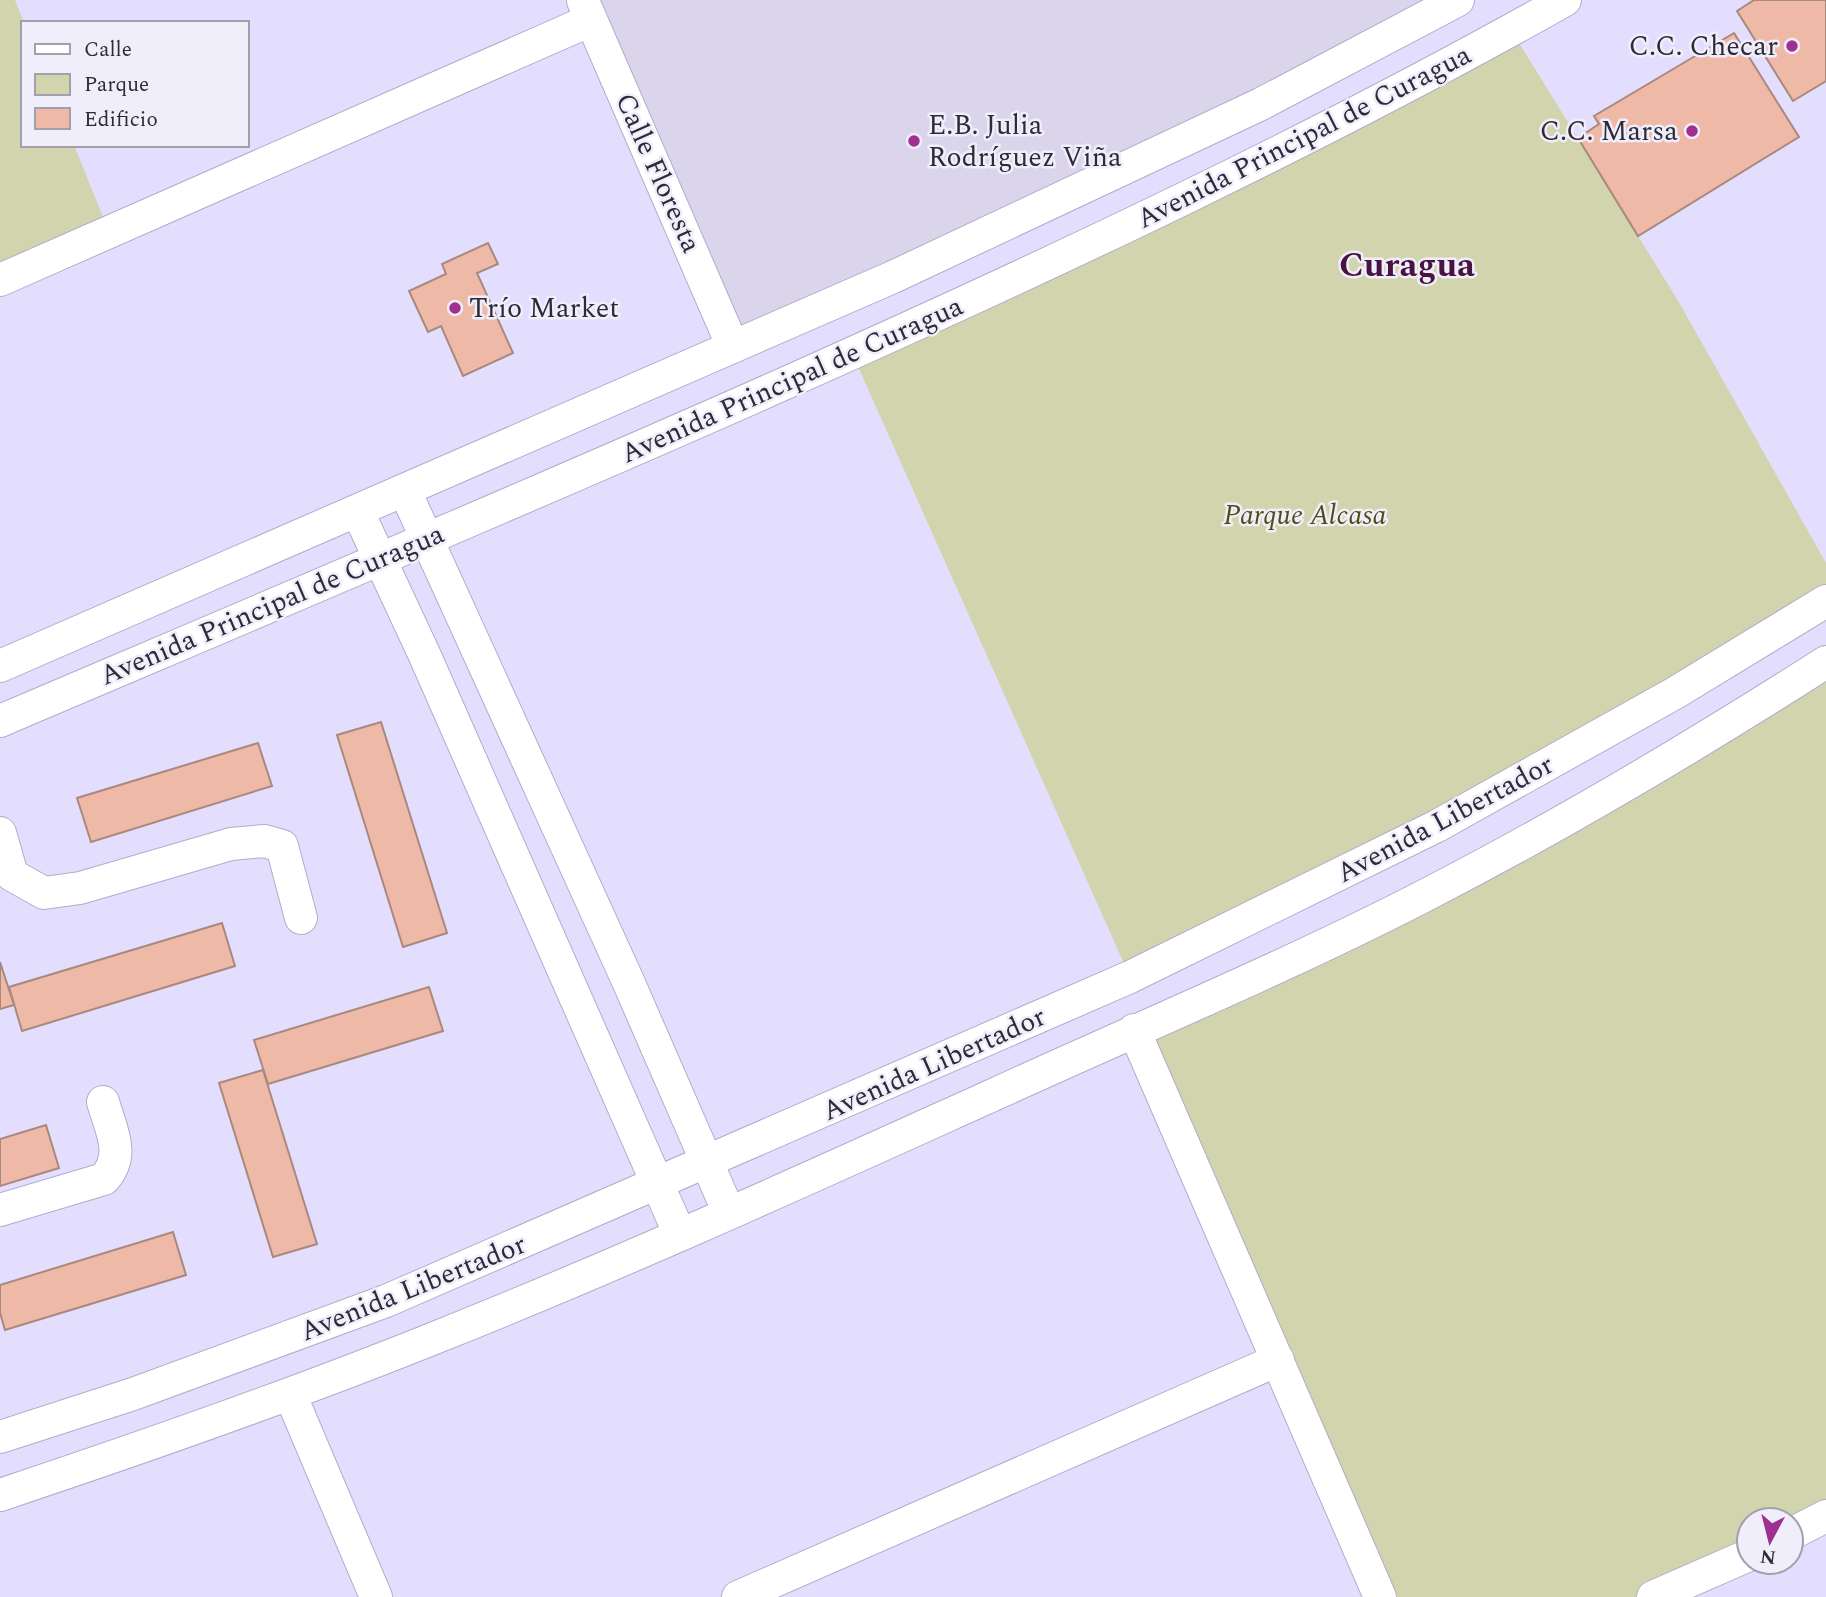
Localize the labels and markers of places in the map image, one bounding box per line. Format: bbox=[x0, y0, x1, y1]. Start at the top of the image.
place label: C.C. Checar bbox=[1629, 25, 1778, 68]
marker: C.C. Checar bbox=[1784, 38, 1800, 54]
place label: E.B. Julia Rodríguez Viña bbox=[928, 104, 1122, 179]
place label: C.C. Marsa bbox=[1540, 110, 1678, 153]
marker: C.C. Marsa bbox=[1684, 123, 1700, 139]
marker: E.B. Julia Rodríguez Viña bbox=[906, 133, 922, 149]
place label: Trío Market bbox=[469, 287, 619, 330]
marker: Trío Market bbox=[447, 300, 463, 316]

